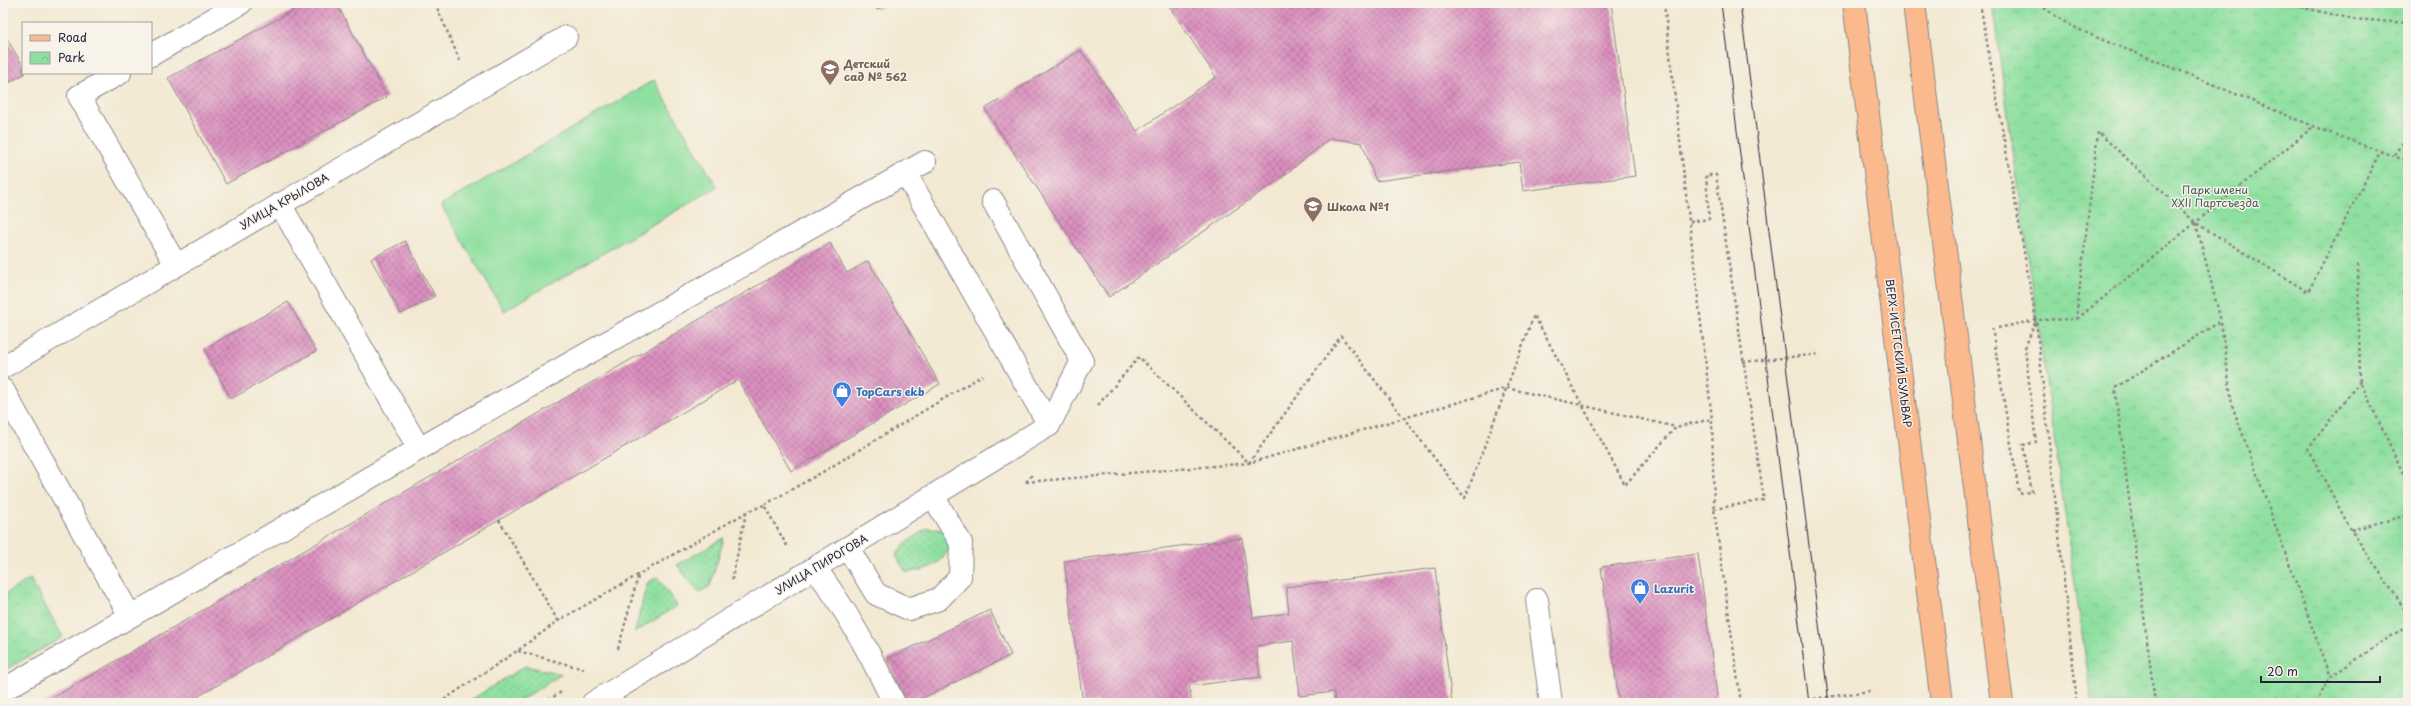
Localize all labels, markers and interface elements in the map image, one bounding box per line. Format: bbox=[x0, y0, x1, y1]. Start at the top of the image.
legend bbox=[22, 22, 152, 74]
text: Road bbox=[58, 28, 87, 46]
text: Park bbox=[58, 48, 85, 66]
place label: Детский сад № 562 bbox=[843, 55, 907, 85]
school or university icon: Детский сад № 562 bbox=[819, 58, 841, 86]
street label: УЛИЦА КРЫЛОВА bbox=[236, 169, 332, 233]
park label: Парк имени XXII Партсъезда bbox=[2171, 181, 2259, 211]
school or university icon: Школа №1 bbox=[1302, 195, 1324, 223]
place label: Школа №1 bbox=[1327, 198, 1389, 215]
street label: ВЕРХ-ИСЕТСКИЙ БУЛЬВАР bbox=[1881, 278, 1917, 429]
shop icon: TopCars ekb bbox=[831, 380, 853, 408]
place label: TopCars ekb bbox=[856, 383, 925, 400]
street label: УЛИЦА ПИРОГОВА bbox=[771, 530, 871, 598]
shop icon: Lazurit bbox=[1629, 577, 1651, 605]
place label: Lazurit bbox=[1654, 580, 1694, 597]
scale bar bbox=[2261, 658, 2380, 684]
text: 20 m bbox=[2267, 662, 2298, 680]

